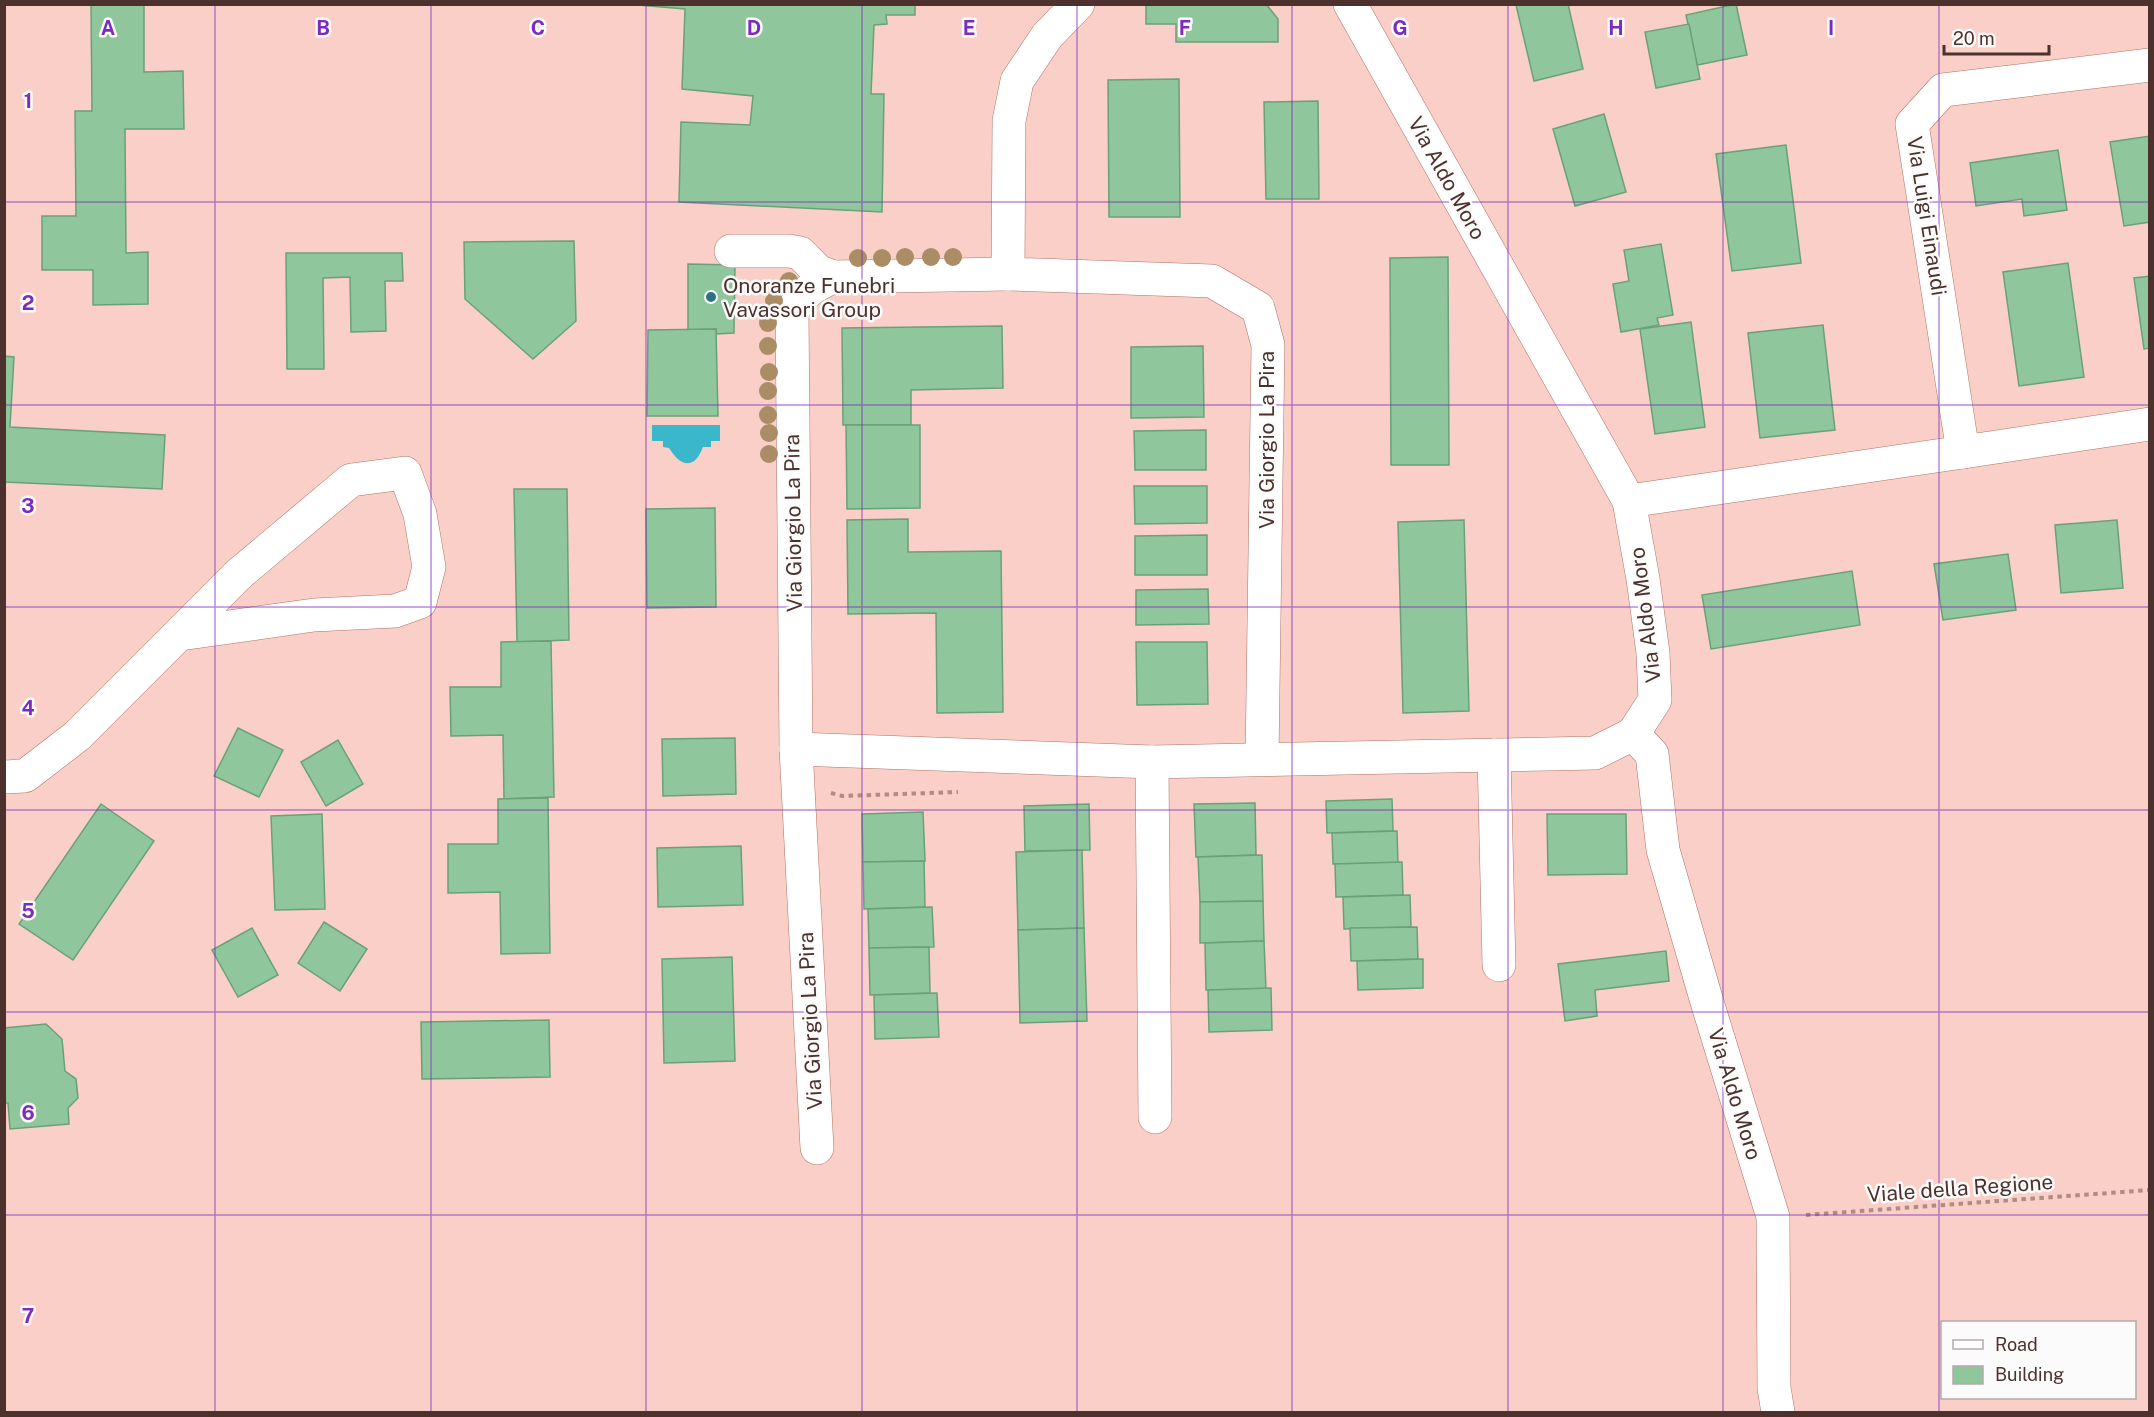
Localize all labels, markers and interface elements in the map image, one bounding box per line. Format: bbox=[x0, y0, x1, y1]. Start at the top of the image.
text: A bbox=[101, 16, 115, 40]
text: B bbox=[316, 16, 330, 40]
text: C bbox=[531, 16, 545, 40]
text: D bbox=[747, 16, 761, 40]
text: E bbox=[963, 16, 975, 40]
text: F bbox=[1179, 16, 1191, 40]
text: G bbox=[1392, 16, 1408, 40]
text: H bbox=[1608, 16, 1624, 40]
text: I bbox=[1828, 16, 1834, 40]
scale bar bbox=[1944, 18, 2049, 56]
text: 20 m bbox=[1953, 28, 1995, 49]
text: 1 bbox=[24, 89, 32, 113]
street label: Via Aldo Moro bbox=[1403, 112, 1491, 244]
street label: Via Luigi Einaudi bbox=[1902, 135, 1952, 297]
place label: Onoranze Funebri Vavassori Group bbox=[723, 273, 895, 322]
marker: Onoranze Funebri Vavassori Group bbox=[704, 290, 718, 304]
text: 2 bbox=[22, 291, 34, 315]
street label: Via Giorgio La Pira bbox=[1254, 351, 1279, 529]
street label: Via Giorgio La Pira bbox=[779, 434, 807, 612]
text: 3 bbox=[21, 494, 35, 518]
street label: Via Aldo Moro bbox=[1624, 546, 1666, 684]
text: 4 bbox=[21, 696, 35, 720]
text: 5 bbox=[21, 899, 35, 923]
street label: Via Giorgio La Pira bbox=[793, 931, 827, 1111]
street label: Via Aldo Moro bbox=[1703, 1025, 1767, 1163]
text: 6 bbox=[21, 1101, 35, 1125]
street label: Viale della Regione bbox=[1866, 1169, 2054, 1207]
text: 7 bbox=[22, 1304, 34, 1328]
legend bbox=[1941, 1321, 2136, 1399]
text: Road bbox=[1995, 1334, 2038, 1355]
text: Building bbox=[1995, 1364, 2064, 1385]

